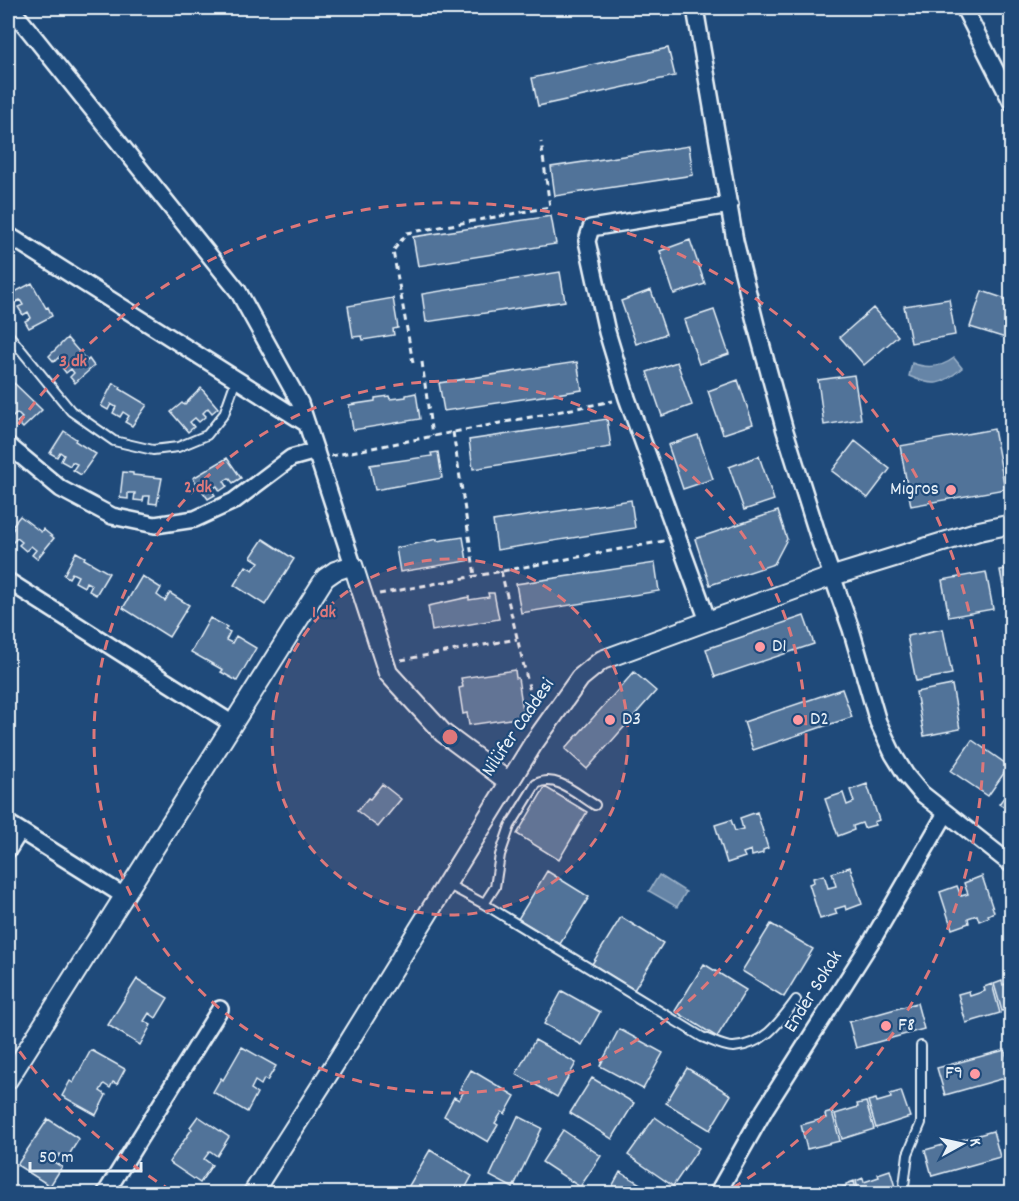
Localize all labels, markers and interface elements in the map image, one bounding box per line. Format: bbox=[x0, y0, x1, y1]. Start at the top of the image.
text: 3 dk bbox=[59, 350, 88, 375]
text: 2 dk bbox=[184, 476, 213, 501]
place label: Migros bbox=[890, 476, 939, 504]
marker: Migros bbox=[944, 483, 958, 497]
text: 1 dk bbox=[312, 601, 337, 626]
place label: D1 bbox=[772, 633, 787, 661]
marker: D1 bbox=[753, 640, 767, 654]
street label: Nilüfer Caddesi bbox=[476, 673, 563, 783]
place label: D3 bbox=[622, 706, 641, 734]
place label: D2 bbox=[810, 706, 829, 734]
marker: D3 bbox=[603, 713, 617, 727]
marker: D2 bbox=[791, 713, 805, 727]
centre of rings bbox=[440, 727, 460, 747]
street label: Ender Sokak bbox=[778, 946, 850, 1038]
place label: F8 bbox=[898, 1012, 915, 1040]
marker: F8 bbox=[879, 1019, 893, 1033]
place label: F9 bbox=[945, 1060, 963, 1088]
marker: F9 bbox=[968, 1067, 982, 1081]
north arrow bbox=[932, 1114, 992, 1174]
scale bar bbox=[30, 1135, 141, 1173]
text: K bbox=[962, 1137, 986, 1148]
text: 50 m bbox=[39, 1146, 74, 1171]

